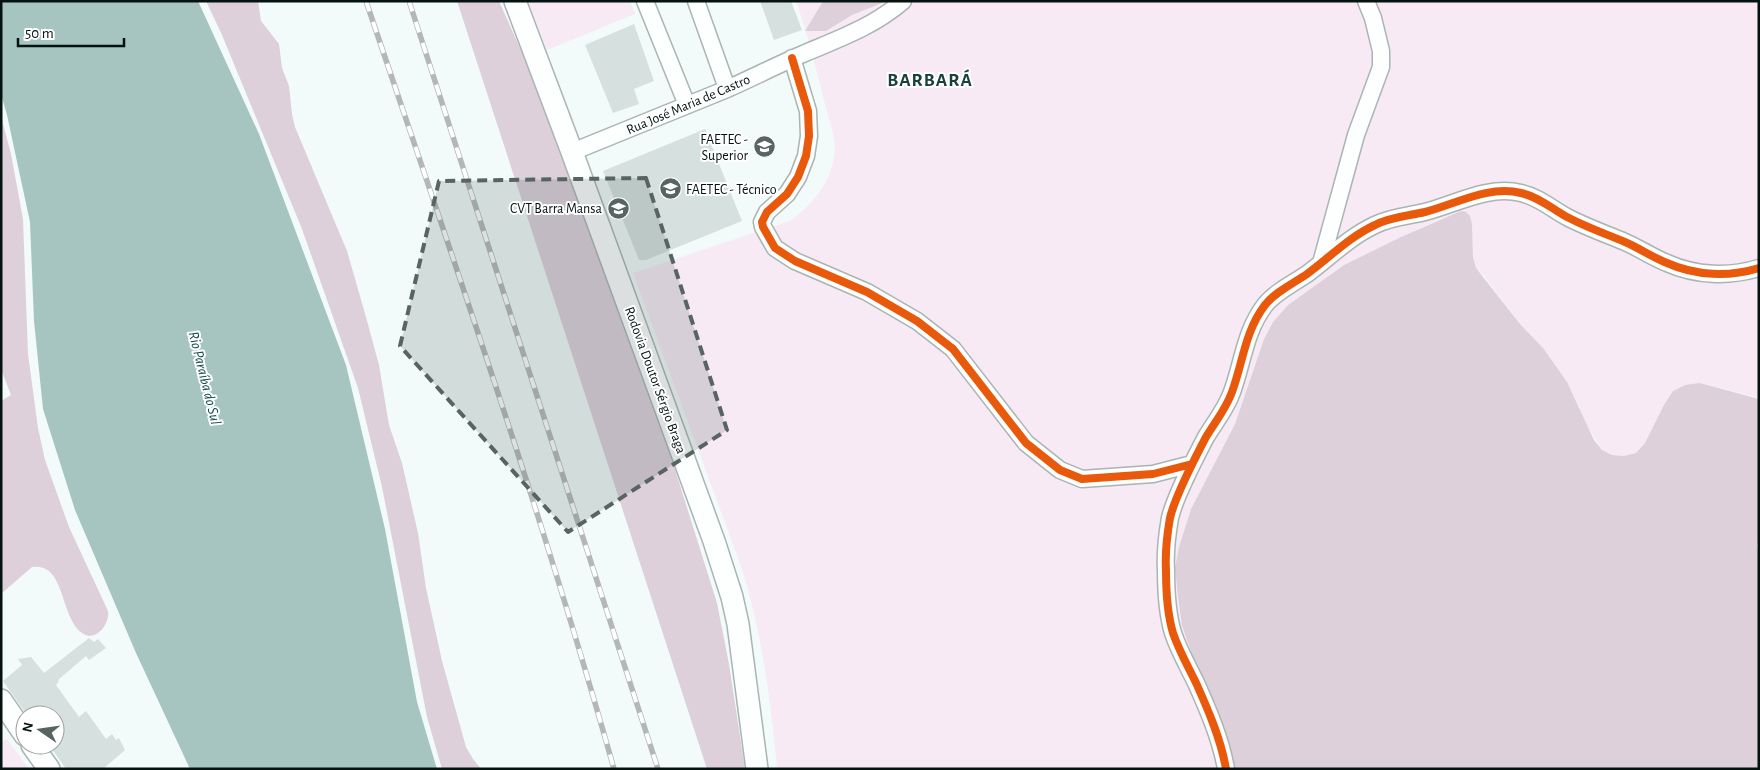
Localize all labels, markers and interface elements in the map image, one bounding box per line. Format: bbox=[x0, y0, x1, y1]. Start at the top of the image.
scale bar bbox=[18, 15, 124, 47]
text: 50 m bbox=[25, 26, 54, 41]
district label: BARBARÁ bbox=[887, 69, 973, 90]
street label: Rua José Maria de Castro bbox=[624, 72, 752, 137]
place label: FAETEC - Superior bbox=[700, 133, 748, 163]
school or university icon: FAETEC - Superior bbox=[752, 135, 776, 159]
school or university icon: FAETEC - Técnico bbox=[658, 177, 682, 201]
place label: FAETEC - Técnico bbox=[686, 183, 777, 197]
school or university icon: CVT Barra Mansa bbox=[606, 196, 630, 220]
place label: CVT Barra Mansa bbox=[510, 202, 603, 216]
street label: Rodovia Doutor Sérgio Braga bbox=[622, 305, 688, 456]
water label: Rio Paraíba do Sul bbox=[186, 330, 223, 427]
north arrow bbox=[15, 705, 65, 755]
text: N bbox=[20, 721, 36, 734]

